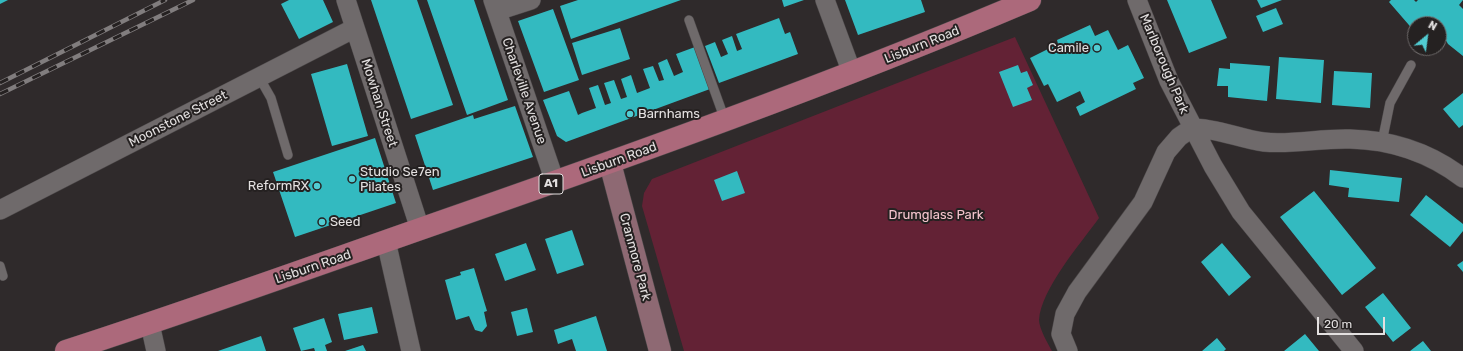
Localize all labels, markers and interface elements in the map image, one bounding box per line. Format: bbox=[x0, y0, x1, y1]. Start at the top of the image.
street label: Marlborough Park bbox=[1136, 12, 1192, 116]
north arrow bbox=[1407, 16, 1447, 56]
text: N bbox=[1426, 18, 1439, 34]
street label: Lisburn Road bbox=[882, 23, 962, 67]
street label: Charleville Avenue bbox=[498, 36, 550, 146]
place label: Camile bbox=[1048, 40, 1089, 56]
marker: Camile bbox=[1092, 43, 1102, 53]
street label: Mowhan Street bbox=[357, 57, 401, 149]
street label: Moonstone Street bbox=[126, 87, 230, 151]
place label: Barnhams bbox=[638, 106, 700, 122]
marker: Barnhams bbox=[625, 109, 635, 119]
street label: Lisburn Road bbox=[579, 139, 659, 181]
place label: Studio Se7en Pilates bbox=[360, 164, 440, 195]
marker: Studio Se7en Pilates bbox=[347, 174, 357, 184]
road number: A1 bbox=[539, 174, 563, 194]
place label: ReformRX bbox=[248, 178, 309, 194]
marker: ReformRX bbox=[312, 181, 322, 191]
park label: Drumglass Park bbox=[889, 207, 983, 223]
street label: Cranmore Park bbox=[616, 212, 654, 302]
place label: Seed bbox=[330, 214, 360, 230]
marker: Seed bbox=[317, 217, 327, 227]
street label: Lisburn Road bbox=[273, 247, 353, 287]
scale bar bbox=[1319, 309, 1387, 335]
text: 20 m bbox=[1324, 317, 1352, 331]

